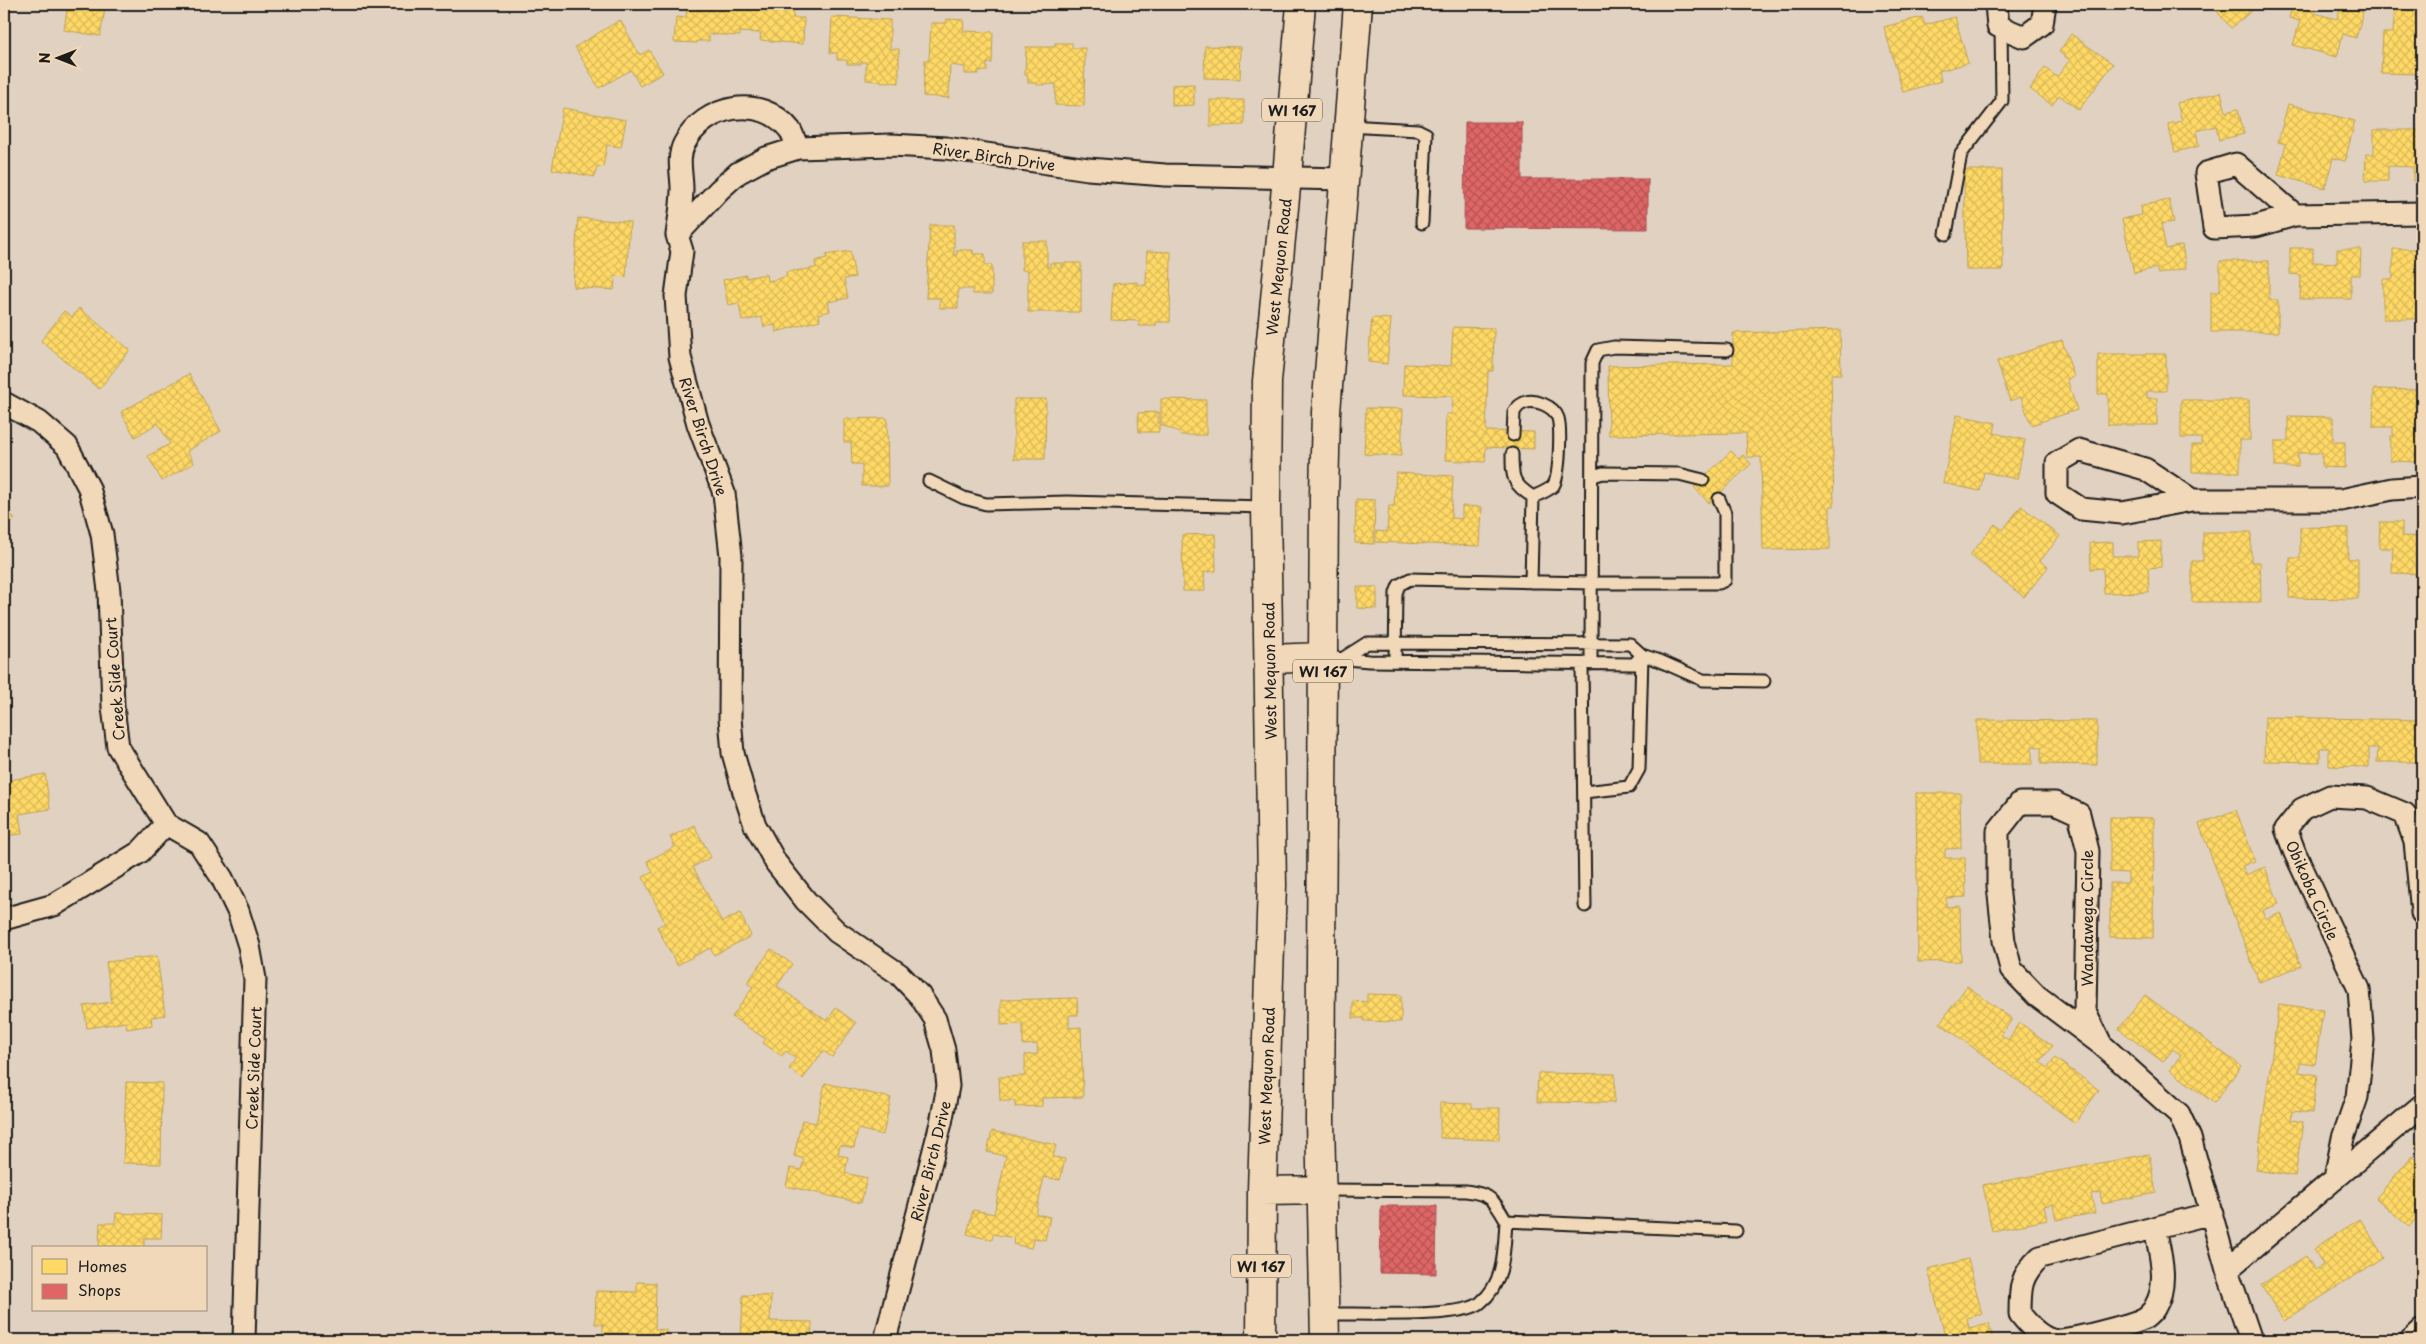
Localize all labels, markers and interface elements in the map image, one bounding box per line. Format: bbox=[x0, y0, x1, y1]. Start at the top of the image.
north arrow bbox=[32, 32, 82, 82]
text: N bbox=[34, 52, 55, 64]
road number: WI 167 bbox=[1262, 98, 1322, 122]
street label: River Birch Drive bbox=[931, 136, 1057, 176]
street label: West Mequon Road bbox=[1259, 197, 1297, 337]
street label: River Birch Drive bbox=[674, 374, 734, 498]
street label: West Mequon Road bbox=[1256, 602, 1282, 740]
street label: Creek Side Court bbox=[98, 617, 130, 741]
road number: WI 167 bbox=[1293, 659, 1353, 682]
street label: Obikoba Circle bbox=[2281, 836, 2345, 944]
street label: Wandawega Circle bbox=[2075, 850, 2098, 986]
street label: Creek Side Court bbox=[239, 1006, 267, 1130]
street label: West Mequon Road bbox=[1252, 1006, 1280, 1145]
street label: River Birch Drive bbox=[904, 1098, 956, 1224]
legend bbox=[32, 1246, 208, 1312]
text: Homes bbox=[78, 1254, 127, 1277]
road number: WI 167 bbox=[1231, 1254, 1291, 1278]
text: Shops bbox=[78, 1278, 121, 1301]

